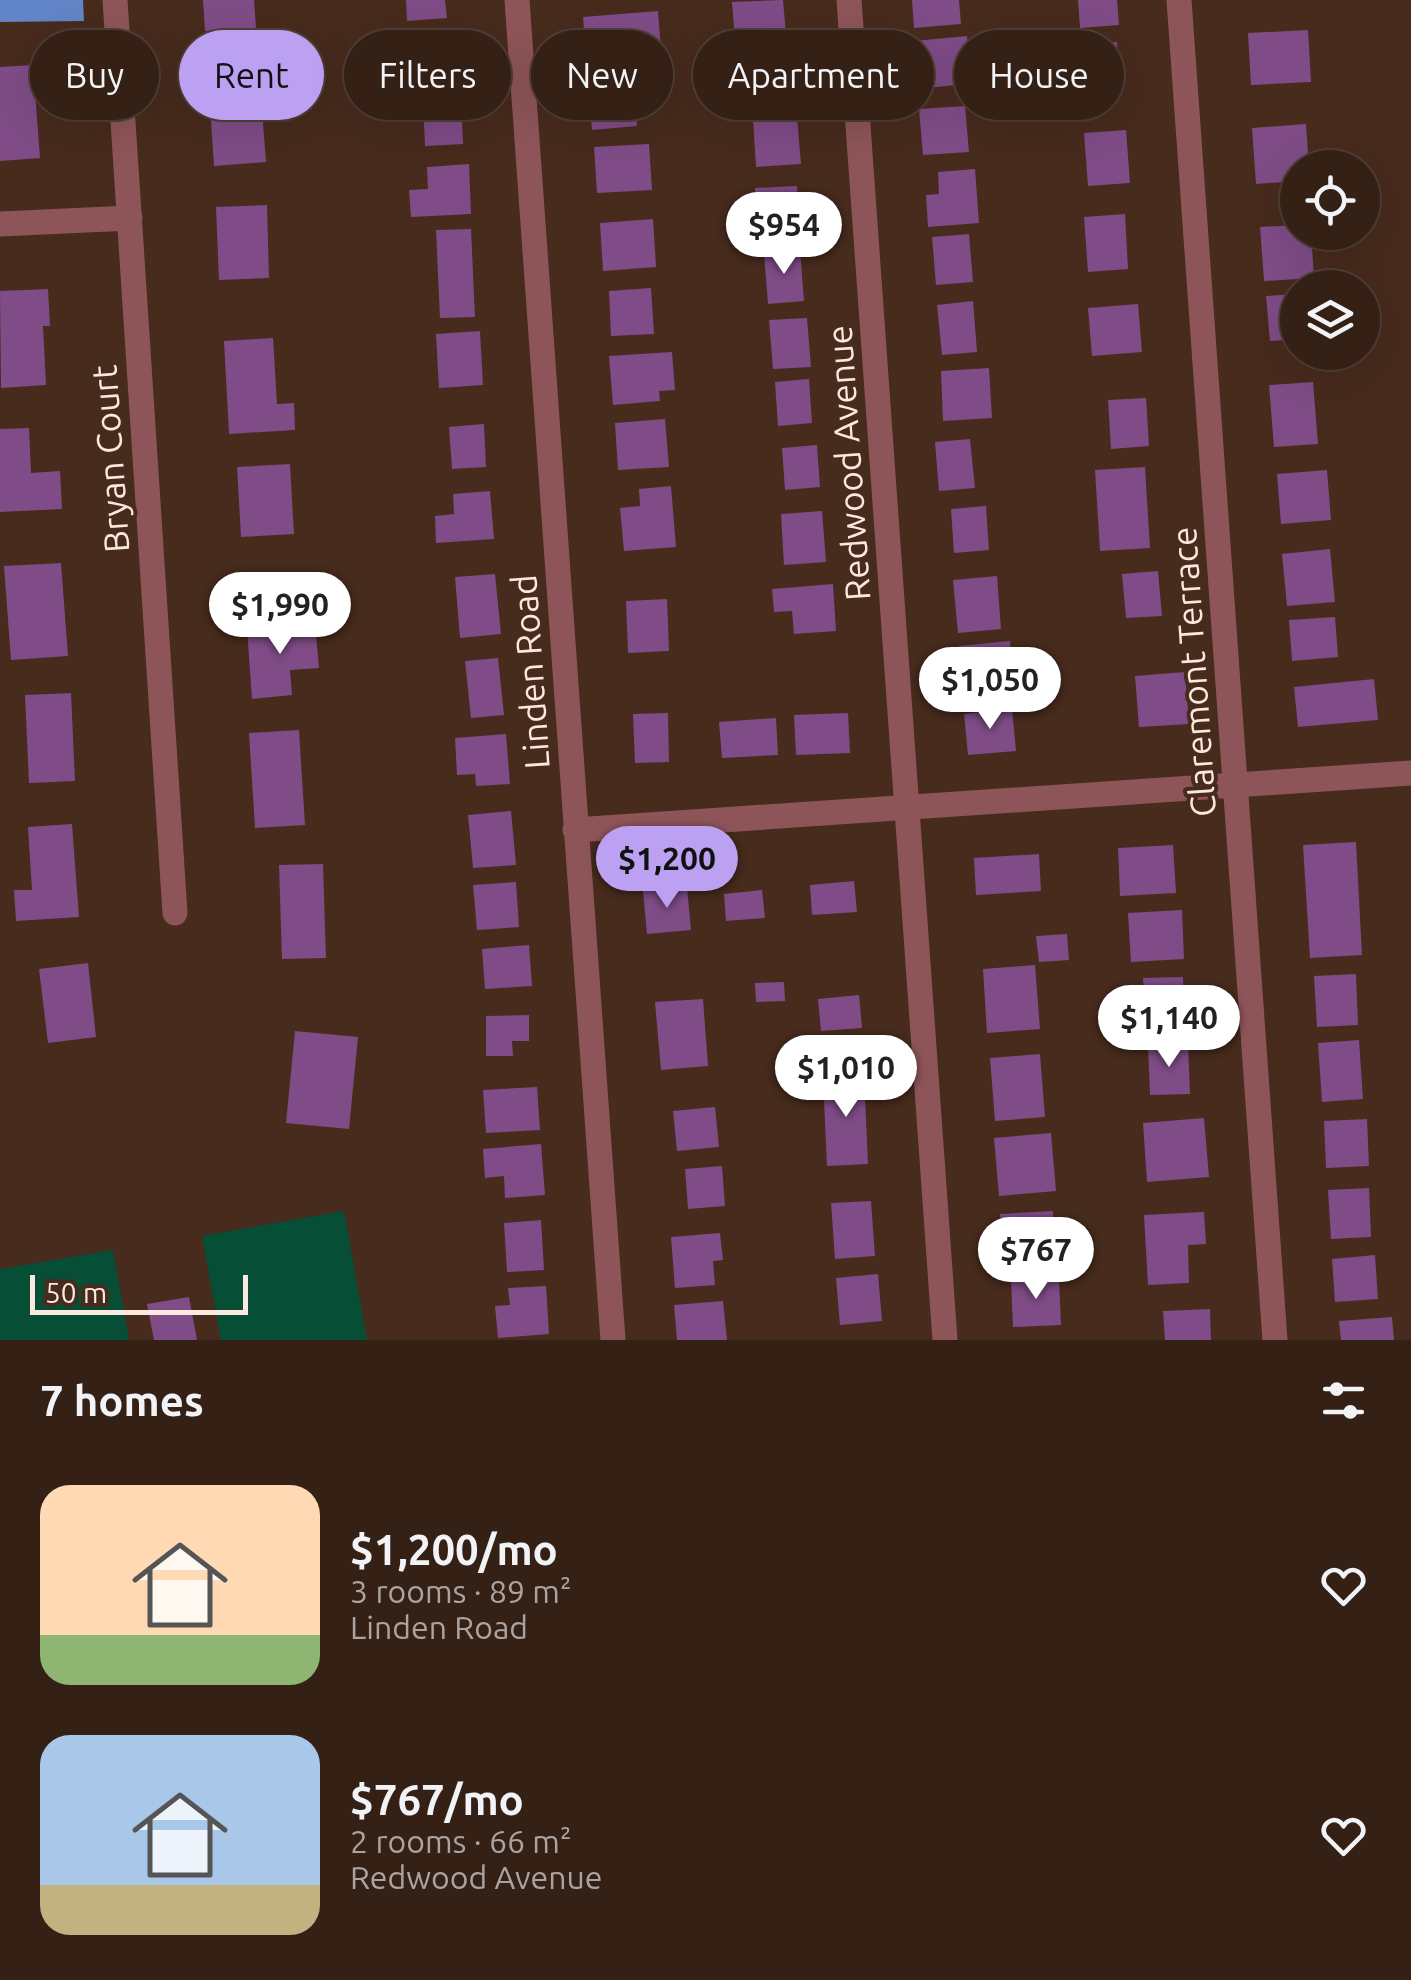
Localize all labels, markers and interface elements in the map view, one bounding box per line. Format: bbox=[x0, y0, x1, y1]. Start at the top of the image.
chip: Buy bbox=[30, 30, 159, 120]
chip: Rent bbox=[179, 30, 324, 120]
chip: Filters bbox=[344, 30, 511, 120]
chip: New bbox=[531, 30, 673, 120]
chip: Apartment bbox=[693, 30, 934, 120]
chip: House bbox=[954, 30, 1124, 120]
map controls bbox=[1280, 150, 1380, 370]
button: locate bbox=[1280, 150, 1380, 250]
pin: $954 bbox=[725, 192, 843, 277]
text: $954 bbox=[748, 206, 820, 242]
button: layers bbox=[1280, 270, 1380, 370]
street label: Redwood Avenue bbox=[818, 324, 878, 602]
street label: Bryan Court bbox=[83, 364, 137, 554]
street label: Claremont Terrace bbox=[1163, 526, 1223, 818]
pin: $1,990 bbox=[199, 572, 361, 657]
street label: Linden Road bbox=[503, 573, 557, 771]
text: $1,990 bbox=[231, 586, 329, 622]
pin: $1,050 bbox=[909, 647, 1071, 732]
text: $1,050 bbox=[941, 661, 1039, 697]
pin: $1,200 bbox=[586, 826, 748, 911]
text: $1,200 bbox=[618, 840, 716, 876]
pin: $1,140 bbox=[1088, 985, 1250, 1070]
text: $1,140 bbox=[1120, 999, 1218, 1035]
pin: $1,010 bbox=[765, 1035, 927, 1120]
text: $1,010 bbox=[797, 1049, 895, 1085]
pin: $767 bbox=[977, 1217, 1095, 1302]
text: $767 bbox=[1000, 1231, 1072, 1267]
scale bar bbox=[30, 1270, 248, 1314]
text: 50 m bbox=[45, 1277, 107, 1308]
icon: filters bbox=[1316, 1373, 1371, 1428]
text: 7 homes bbox=[40, 1377, 204, 1424]
icon: home bbox=[120, 1525, 240, 1645]
text: $1,200/mo bbox=[350, 1526, 558, 1573]
icon: heart bbox=[1316, 1558, 1371, 1613]
text: 3 rooms · 89 m² bbox=[350, 1573, 571, 1609]
text: Linden Road bbox=[350, 1609, 528, 1645]
icon: home bbox=[120, 1775, 240, 1895]
text: $767/mo bbox=[350, 1776, 524, 1823]
icon: heart bbox=[1316, 1808, 1371, 1863]
text: 2 rooms · 66 m² bbox=[350, 1823, 571, 1859]
text: Redwood Avenue bbox=[350, 1859, 602, 1895]

